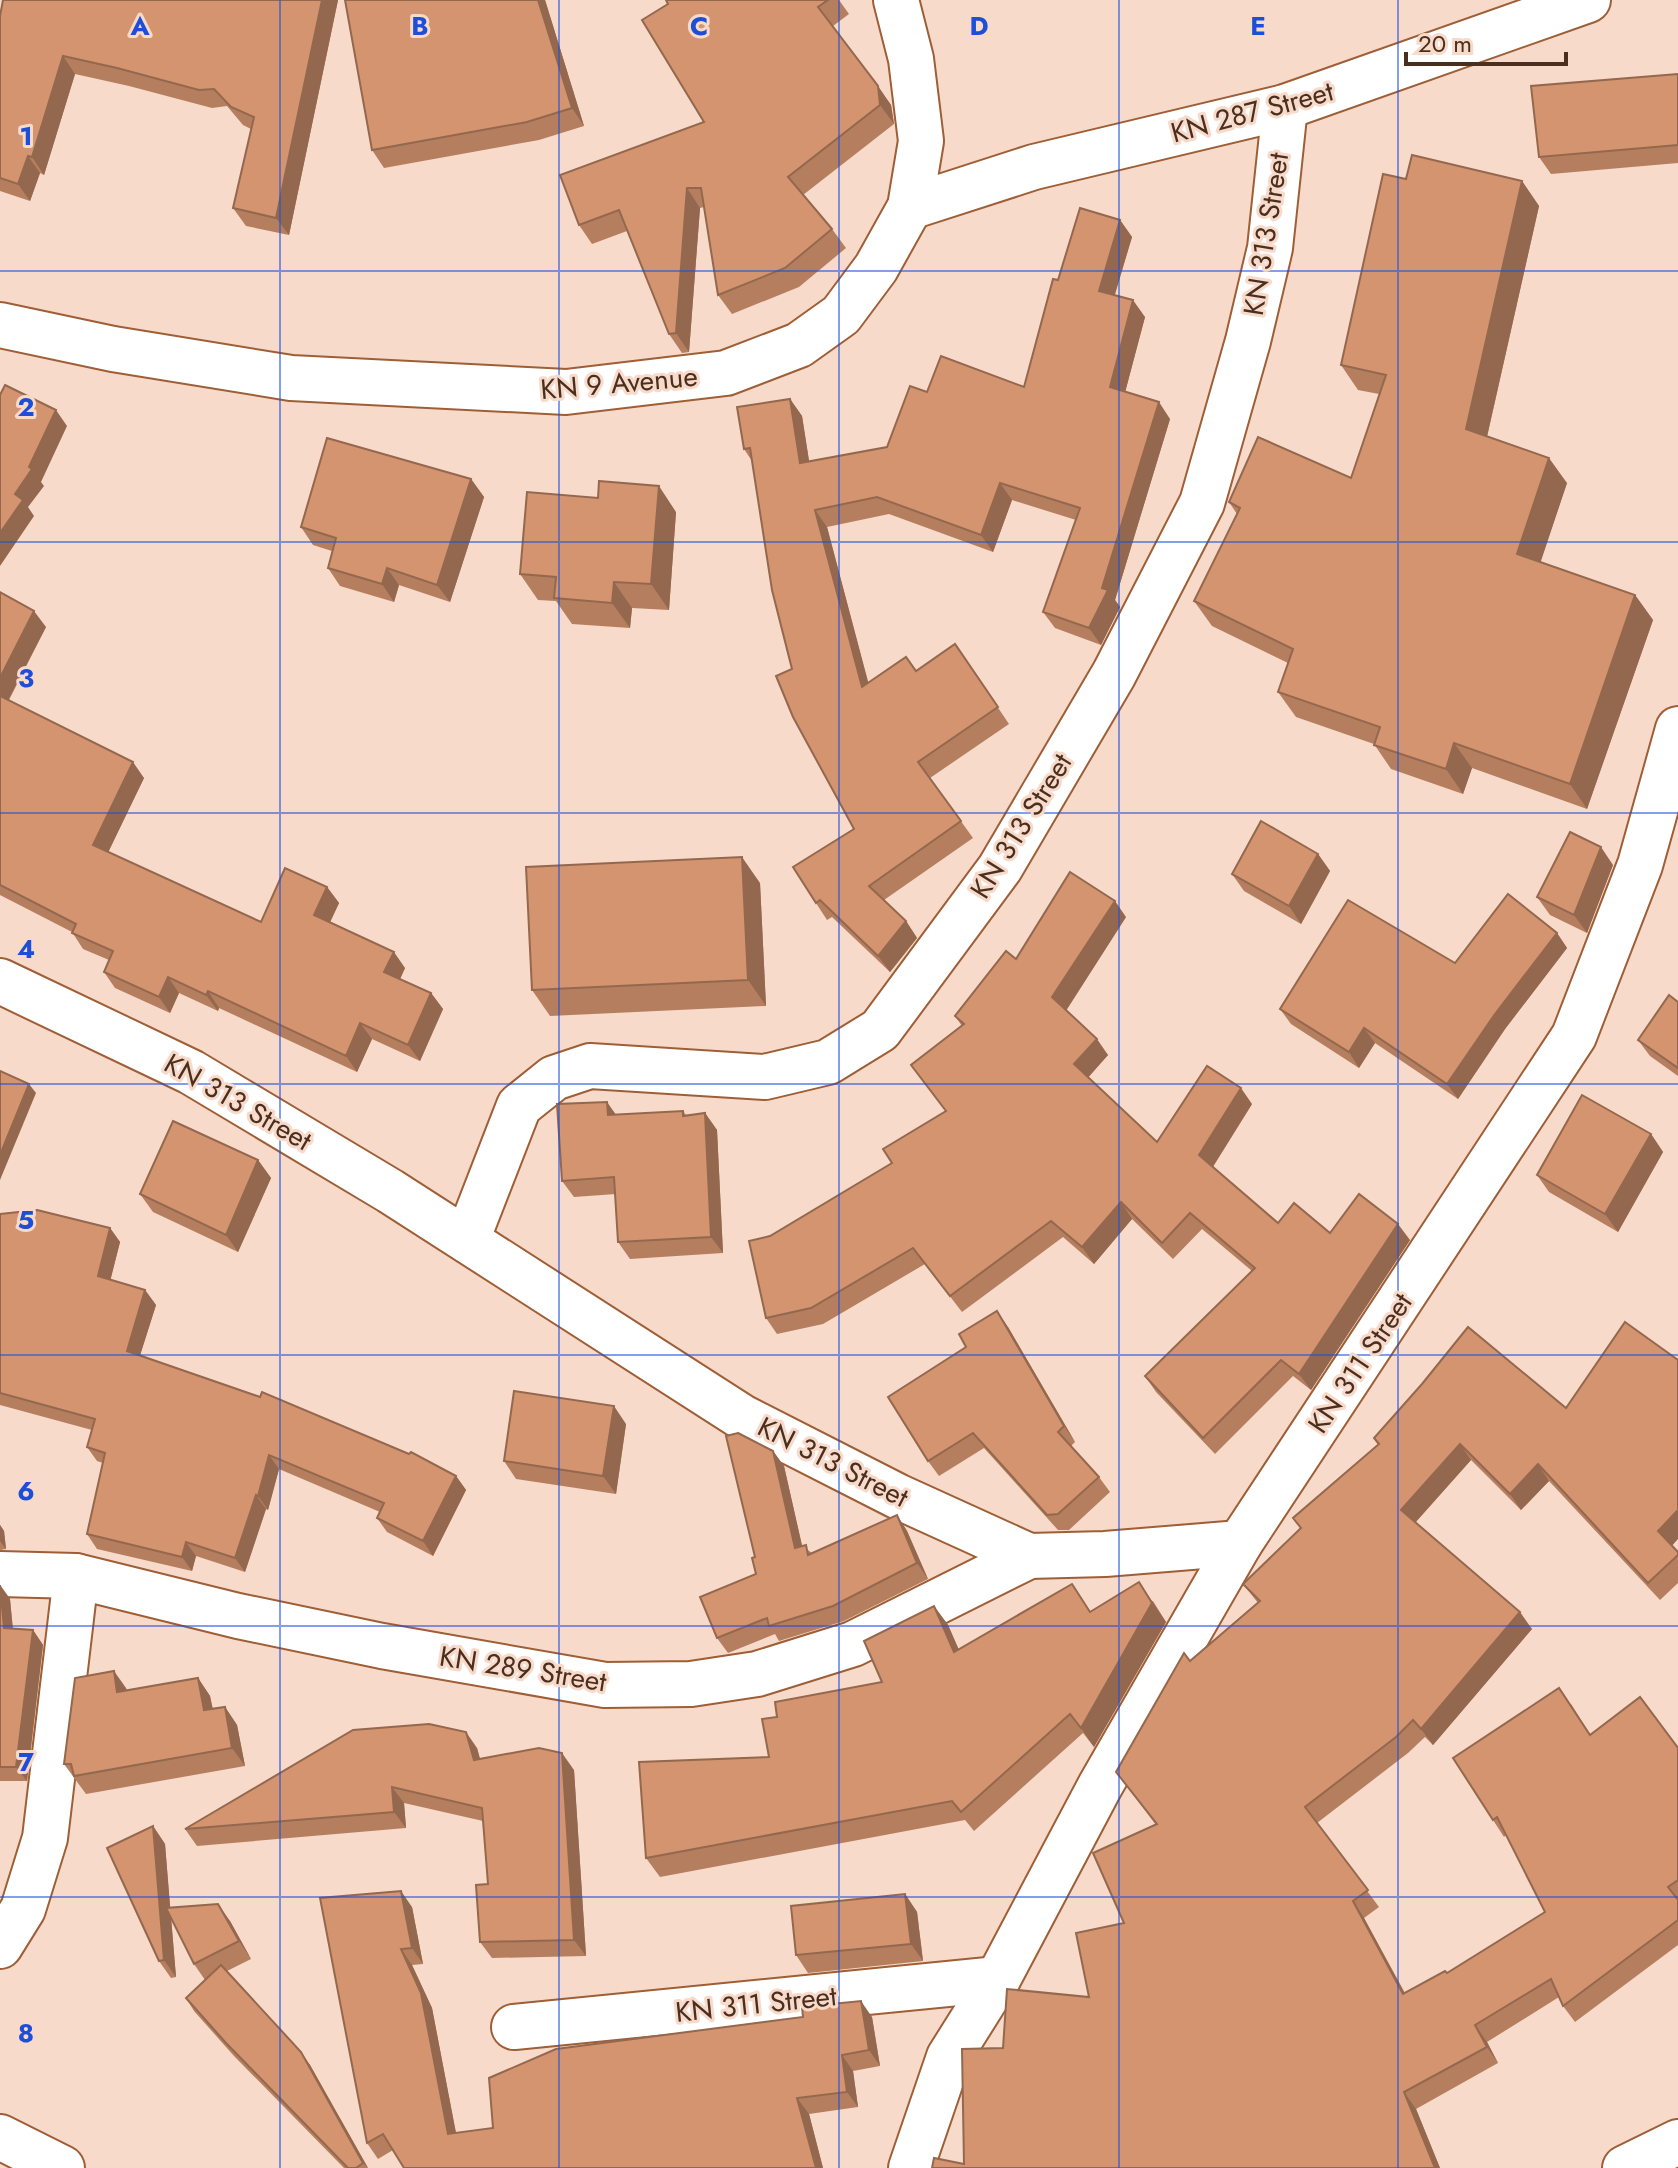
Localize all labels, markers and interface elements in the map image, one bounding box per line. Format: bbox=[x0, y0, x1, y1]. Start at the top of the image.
text: A bbox=[129, 7, 150, 45]
text: B bbox=[411, 7, 429, 45]
text: C bbox=[690, 7, 708, 45]
text: D bbox=[969, 7, 989, 45]
text: E bbox=[1250, 7, 1266, 45]
scale bar bbox=[1406, 16, 1566, 66]
text: 20 m bbox=[1418, 26, 1472, 61]
street label: KN 287 Street bbox=[1166, 71, 1338, 153]
text: 1 bbox=[19, 117, 33, 155]
street label: KN 313 Street bbox=[1233, 149, 1299, 318]
street label: KN 9 Avenue bbox=[539, 356, 699, 410]
text: 2 bbox=[17, 388, 35, 426]
text: 3 bbox=[18, 659, 34, 697]
street label: KN 313 Street bbox=[960, 745, 1082, 907]
text: 4 bbox=[17, 930, 35, 968]
street label: KN 313 Street bbox=[157, 1043, 320, 1161]
text: 5 bbox=[18, 1201, 34, 1239]
street label: KN 311 Street bbox=[1298, 1284, 1422, 1441]
street label: KN 313 Street bbox=[750, 1406, 916, 1518]
text: 6 bbox=[17, 1472, 35, 1510]
street label: KN 289 Street bbox=[437, 1636, 610, 1702]
text: 7 bbox=[18, 1743, 34, 1781]
street label: KN 311 Street bbox=[673, 1975, 839, 2033]
text: 8 bbox=[18, 2014, 34, 2052]

